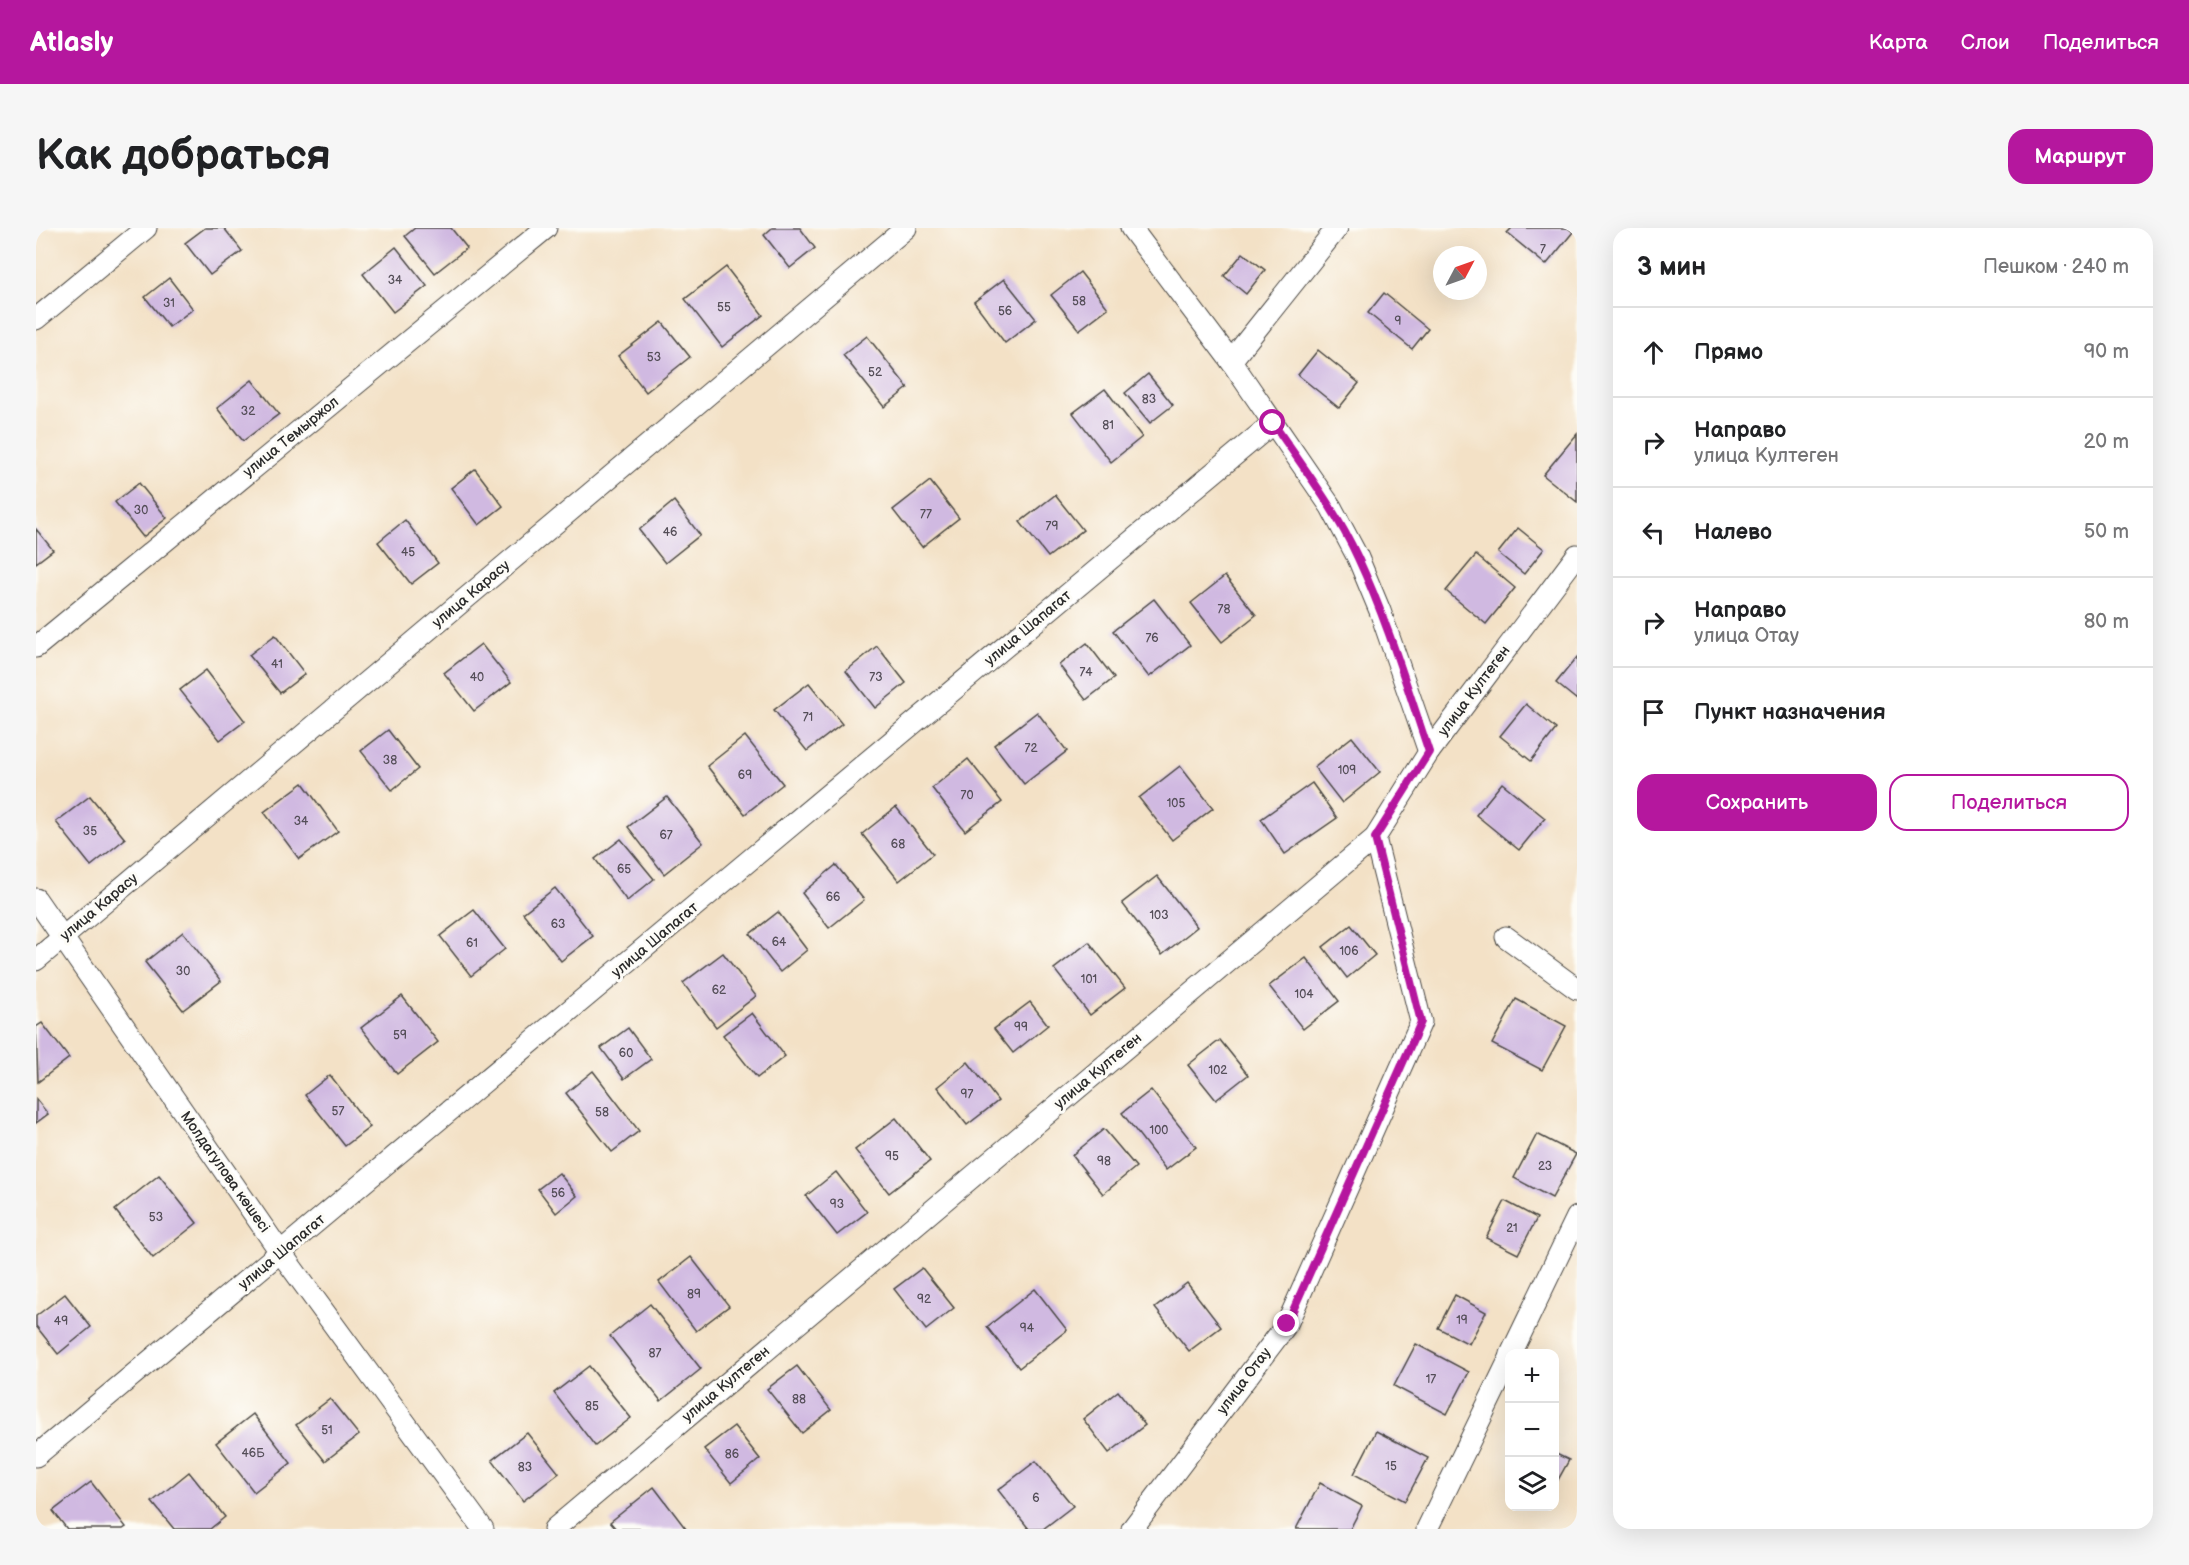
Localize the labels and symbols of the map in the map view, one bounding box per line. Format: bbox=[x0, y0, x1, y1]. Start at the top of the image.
house number: 7 bbox=[1540, 242, 1546, 257]
north arrow bbox=[1433, 246, 1487, 300]
house number: 34 bbox=[388, 273, 403, 288]
house number: 58 bbox=[1072, 294, 1086, 309]
house number: 31 bbox=[163, 296, 175, 311]
house number: 55 bbox=[717, 300, 731, 315]
house number: 56 bbox=[998, 304, 1012, 319]
house number: 9 bbox=[1395, 314, 1402, 329]
house number: 53 bbox=[647, 350, 661, 365]
house number: 52 bbox=[868, 365, 882, 380]
house number: 83 bbox=[1142, 392, 1156, 407]
street label: улица Темыржол bbox=[239, 393, 343, 481]
house number: 32 bbox=[241, 404, 255, 419]
route start bbox=[1259, 409, 1285, 435]
house number: 81 bbox=[1102, 418, 1114, 433]
house number: 30 bbox=[134, 503, 148, 518]
house number: 77 bbox=[920, 507, 932, 522]
house number: 79 bbox=[1046, 519, 1058, 534]
house number: 46 bbox=[663, 525, 677, 540]
house number: 45 bbox=[401, 545, 415, 560]
street label: улица Карасу bbox=[428, 556, 514, 632]
street label: улица Шапагат bbox=[981, 586, 1075, 670]
house number: 78 bbox=[1218, 602, 1230, 617]
house number: 76 bbox=[1145, 631, 1159, 646]
street label: улица Култеген bbox=[1434, 642, 1514, 740]
house number: 41 bbox=[271, 657, 283, 672]
house number: 74 bbox=[1079, 665, 1093, 680]
house number: 40 bbox=[470, 670, 484, 685]
house number: 73 bbox=[869, 670, 883, 685]
house number: 71 bbox=[803, 710, 813, 725]
house number: 72 bbox=[1025, 741, 1037, 756]
house number: 38 bbox=[383, 753, 397, 768]
house number: 109 bbox=[1338, 763, 1356, 778]
house number: 69 bbox=[738, 768, 752, 783]
house number: 70 bbox=[961, 788, 973, 803]
house number: 105 bbox=[1167, 796, 1185, 811]
house number: 34 bbox=[294, 814, 309, 829]
house number: 35 bbox=[83, 824, 97, 839]
house number: 67 bbox=[659, 828, 673, 843]
house number: 68 bbox=[891, 837, 905, 852]
house number: 65 bbox=[617, 862, 631, 877]
street label: улица Карасу bbox=[56, 869, 142, 945]
house number: 66 bbox=[826, 890, 840, 905]
street label: улица Шапагат bbox=[608, 898, 702, 982]
house number: 103 bbox=[1149, 908, 1169, 923]
house number: 63 bbox=[551, 917, 565, 932]
house number: 64 bbox=[772, 935, 787, 950]
house number: 61 bbox=[466, 936, 478, 951]
house number: 106 bbox=[1339, 944, 1359, 959]
house number: 30 bbox=[176, 964, 190, 979]
house number: 101 bbox=[1081, 972, 1097, 987]
house number: 62 bbox=[712, 983, 726, 998]
house number: 104 bbox=[1294, 987, 1314, 1002]
house number: 99 bbox=[1014, 1020, 1028, 1035]
house number: 59 bbox=[393, 1028, 407, 1043]
street label: улица Култеген bbox=[1050, 1029, 1146, 1113]
house number: 60 bbox=[619, 1046, 633, 1061]
house number: 102 bbox=[1209, 1063, 1227, 1078]
house number: 97 bbox=[961, 1087, 974, 1102]
house number: 57 bbox=[332, 1104, 344, 1119]
house number: 58 bbox=[595, 1105, 609, 1120]
street label: Молдагулова көшесі bbox=[176, 1108, 274, 1236]
house number: 100 bbox=[1150, 1123, 1168, 1138]
house number: 95 bbox=[885, 1149, 899, 1164]
house number: 98 bbox=[1097, 1154, 1111, 1169]
house number: 23 bbox=[1538, 1159, 1552, 1174]
house number: 56 bbox=[551, 1186, 565, 1201]
house number: 93 bbox=[830, 1197, 844, 1212]
house number: 53 bbox=[149, 1210, 163, 1225]
street label: улица Шапагат bbox=[235, 1210, 329, 1294]
house number: 21 bbox=[1506, 1221, 1518, 1236]
house number: 89 bbox=[687, 1287, 701, 1302]
house number: 92 bbox=[917, 1292, 931, 1307]
route end bbox=[1273, 1310, 1299, 1336]
house number: 19 bbox=[1456, 1313, 1468, 1328]
house number: 49 bbox=[54, 1314, 68, 1329]
house number: 94 bbox=[1020, 1321, 1035, 1336]
street label: улица Култеген bbox=[678, 1342, 774, 1426]
street label: улица Отау bbox=[1213, 1344, 1275, 1418]
house number: 87 bbox=[649, 1346, 662, 1361]
house number: 17 bbox=[1426, 1372, 1436, 1387]
house number: 88 bbox=[792, 1392, 806, 1407]
house number: 85 bbox=[585, 1399, 599, 1414]
house number: 51 bbox=[321, 1423, 333, 1438]
house number: 46Б bbox=[242, 1446, 265, 1461]
house number: 86 bbox=[725, 1447, 739, 1462]
house number: 15 bbox=[1385, 1459, 1397, 1474]
house number: 83 bbox=[518, 1460, 532, 1475]
house number: 6 bbox=[1032, 1491, 1040, 1506]

